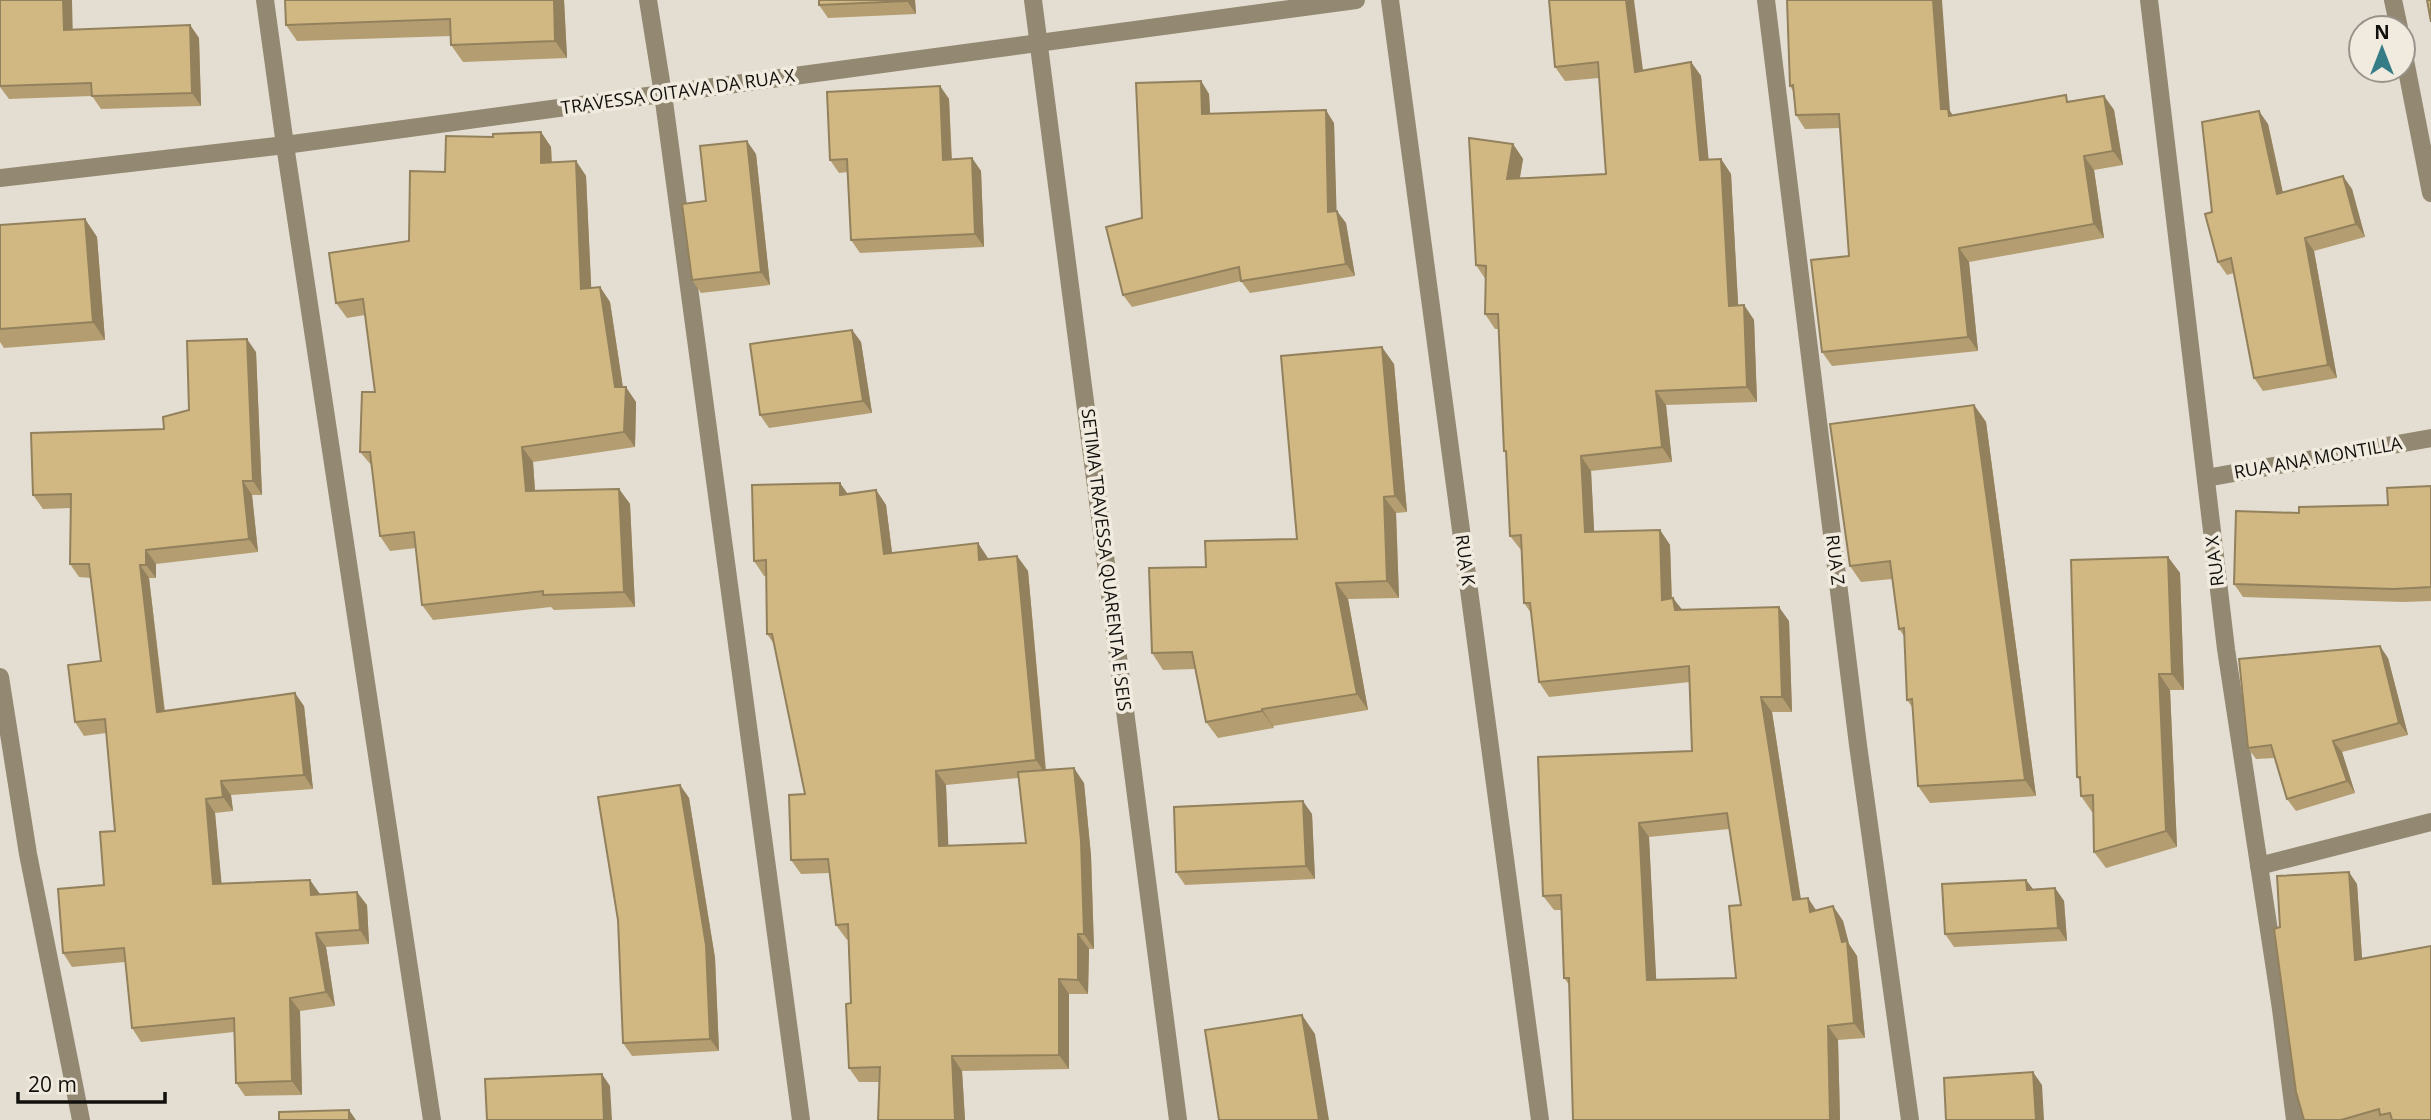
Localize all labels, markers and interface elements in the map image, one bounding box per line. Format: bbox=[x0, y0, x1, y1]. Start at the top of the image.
north arrow bbox=[2347, 14, 2417, 84]
text: N bbox=[2374, 19, 2390, 45]
street label: TRAVESSA OITAVA DA RUA X bbox=[559, 63, 797, 119]
street label: SETIMA TRAVESSA QUARENTA E SEIS bbox=[1077, 407, 1137, 713]
street label: RUA ANA MONTILLA bbox=[2232, 430, 2404, 484]
street label: RUA K bbox=[1451, 533, 1482, 588]
street label: RUA Z bbox=[1821, 533, 1851, 586]
street label: RUA X bbox=[2199, 534, 2229, 588]
scale bar bbox=[18, 1060, 164, 1104]
text: 20 m bbox=[28, 1070, 77, 1098]

